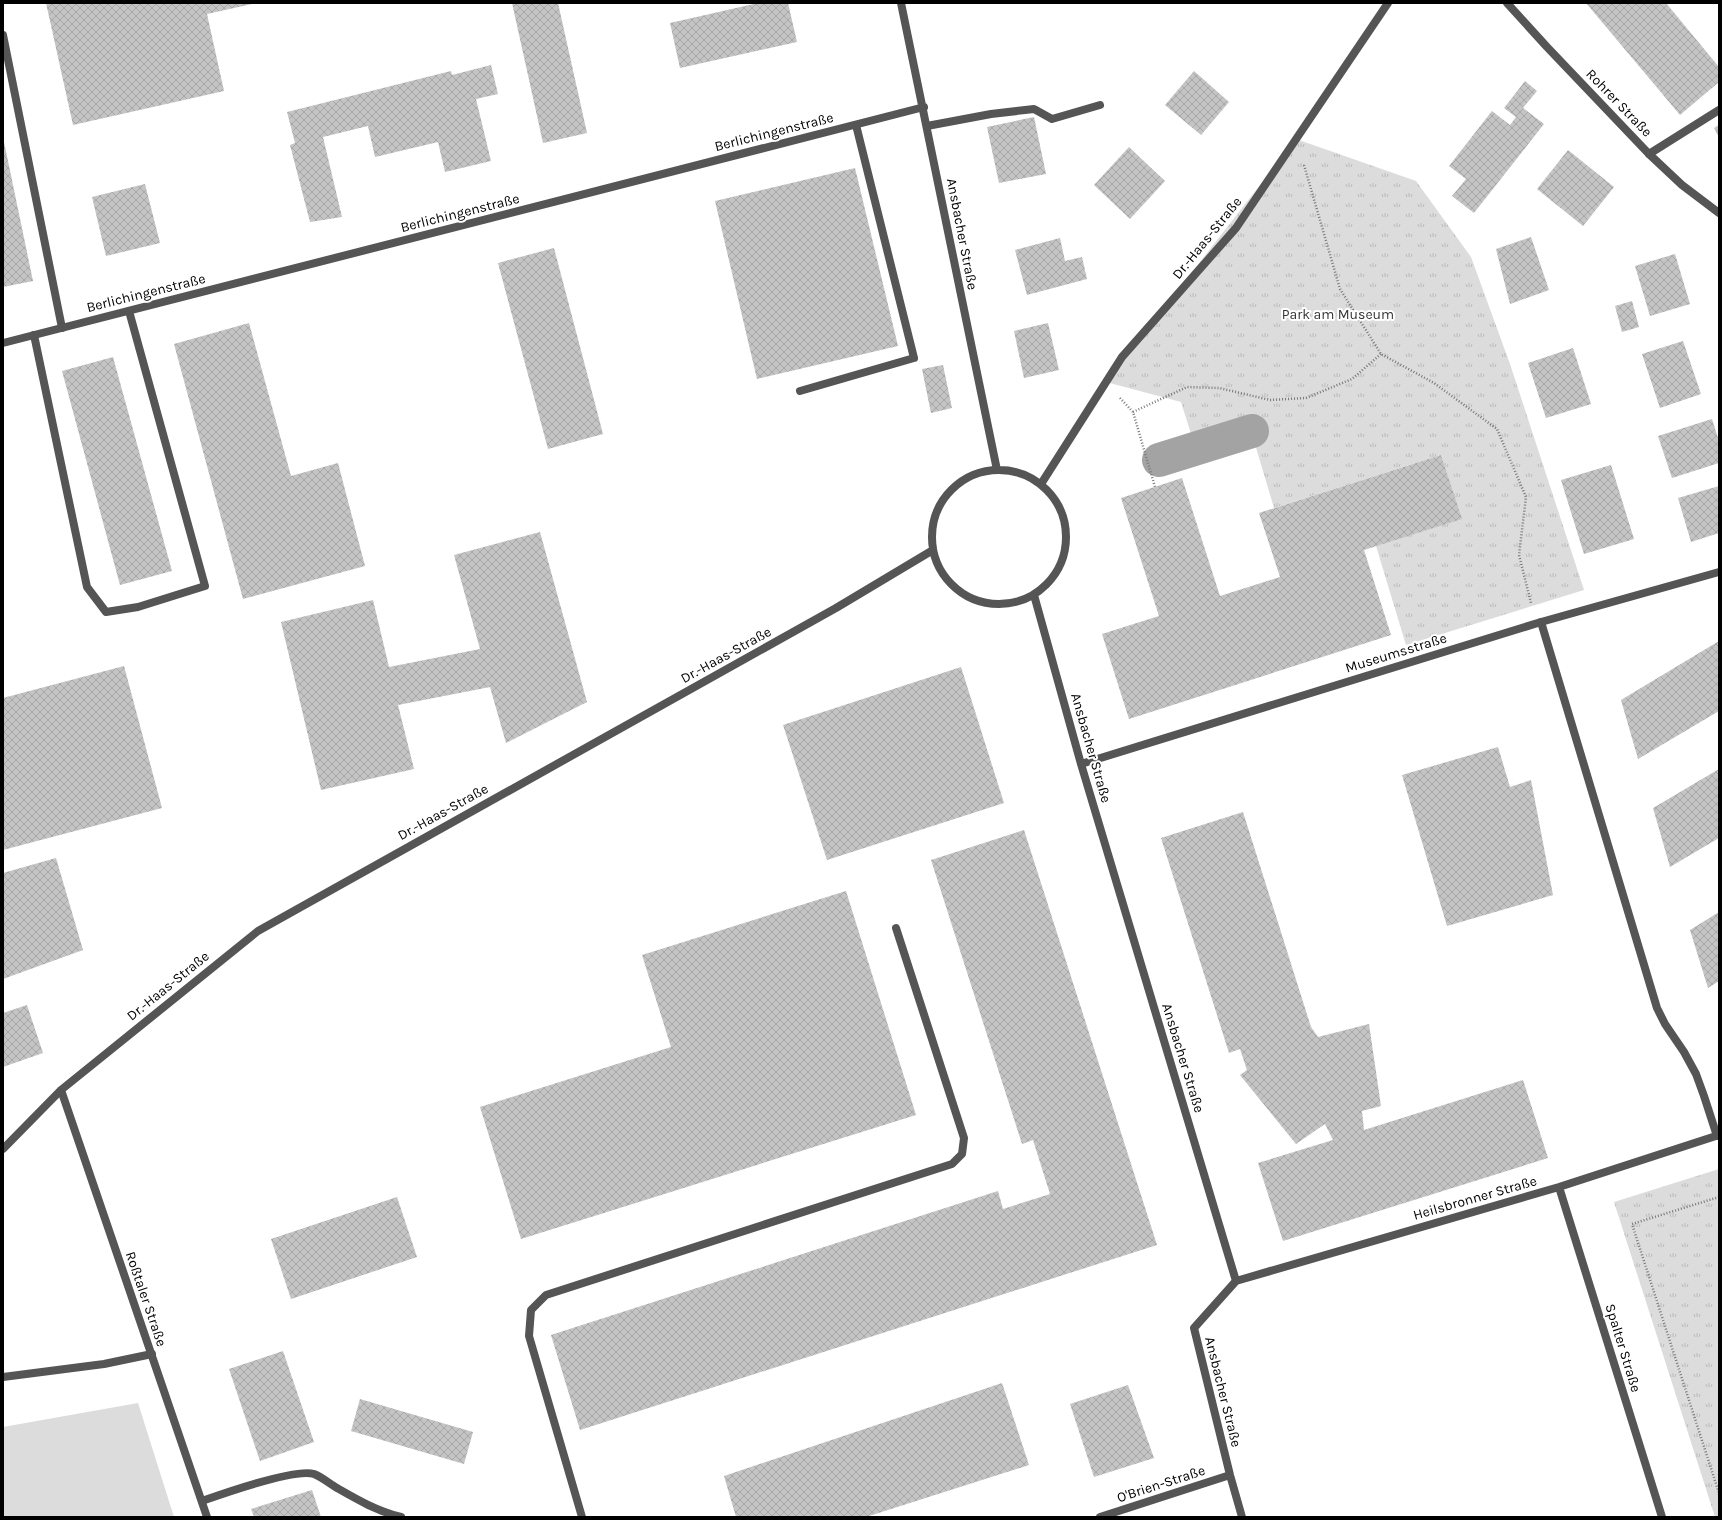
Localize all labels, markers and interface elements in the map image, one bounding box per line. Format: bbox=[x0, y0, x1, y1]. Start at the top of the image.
street label: Rohrer Straße bbox=[1582, 66, 1656, 140]
street label: Berlichingenstraße bbox=[713, 109, 835, 155]
street label: Ansbacher Straße bbox=[943, 177, 981, 291]
street label: Berlichingenstraße bbox=[399, 190, 521, 236]
street label: Dr.-Haas-Straße bbox=[1169, 193, 1245, 283]
street label: Berlichingenstraße bbox=[85, 270, 207, 316]
park label: Park am Museum bbox=[1282, 306, 1394, 323]
street label: Dr.-Haas-Straße bbox=[678, 623, 774, 687]
street label: Museumsstraße bbox=[1343, 630, 1449, 676]
street label: Ansbacher Straße bbox=[1067, 691, 1115, 805]
street label: Dr.-Haas-Straße bbox=[395, 780, 491, 844]
street label: Dr.-Haas-Straße bbox=[123, 948, 213, 1024]
street label: Ansbacher Straße bbox=[1158, 1001, 1208, 1115]
street label: Heilsbronner Straße bbox=[1411, 1172, 1539, 1224]
street label: Roßtaler Straße bbox=[122, 1249, 170, 1349]
street label: Spalter Straße bbox=[1602, 1302, 1644, 1394]
street label: Ansbacher Straße bbox=[1201, 1335, 1245, 1449]
street label: O'Brien-Straße bbox=[1115, 1462, 1207, 1506]

